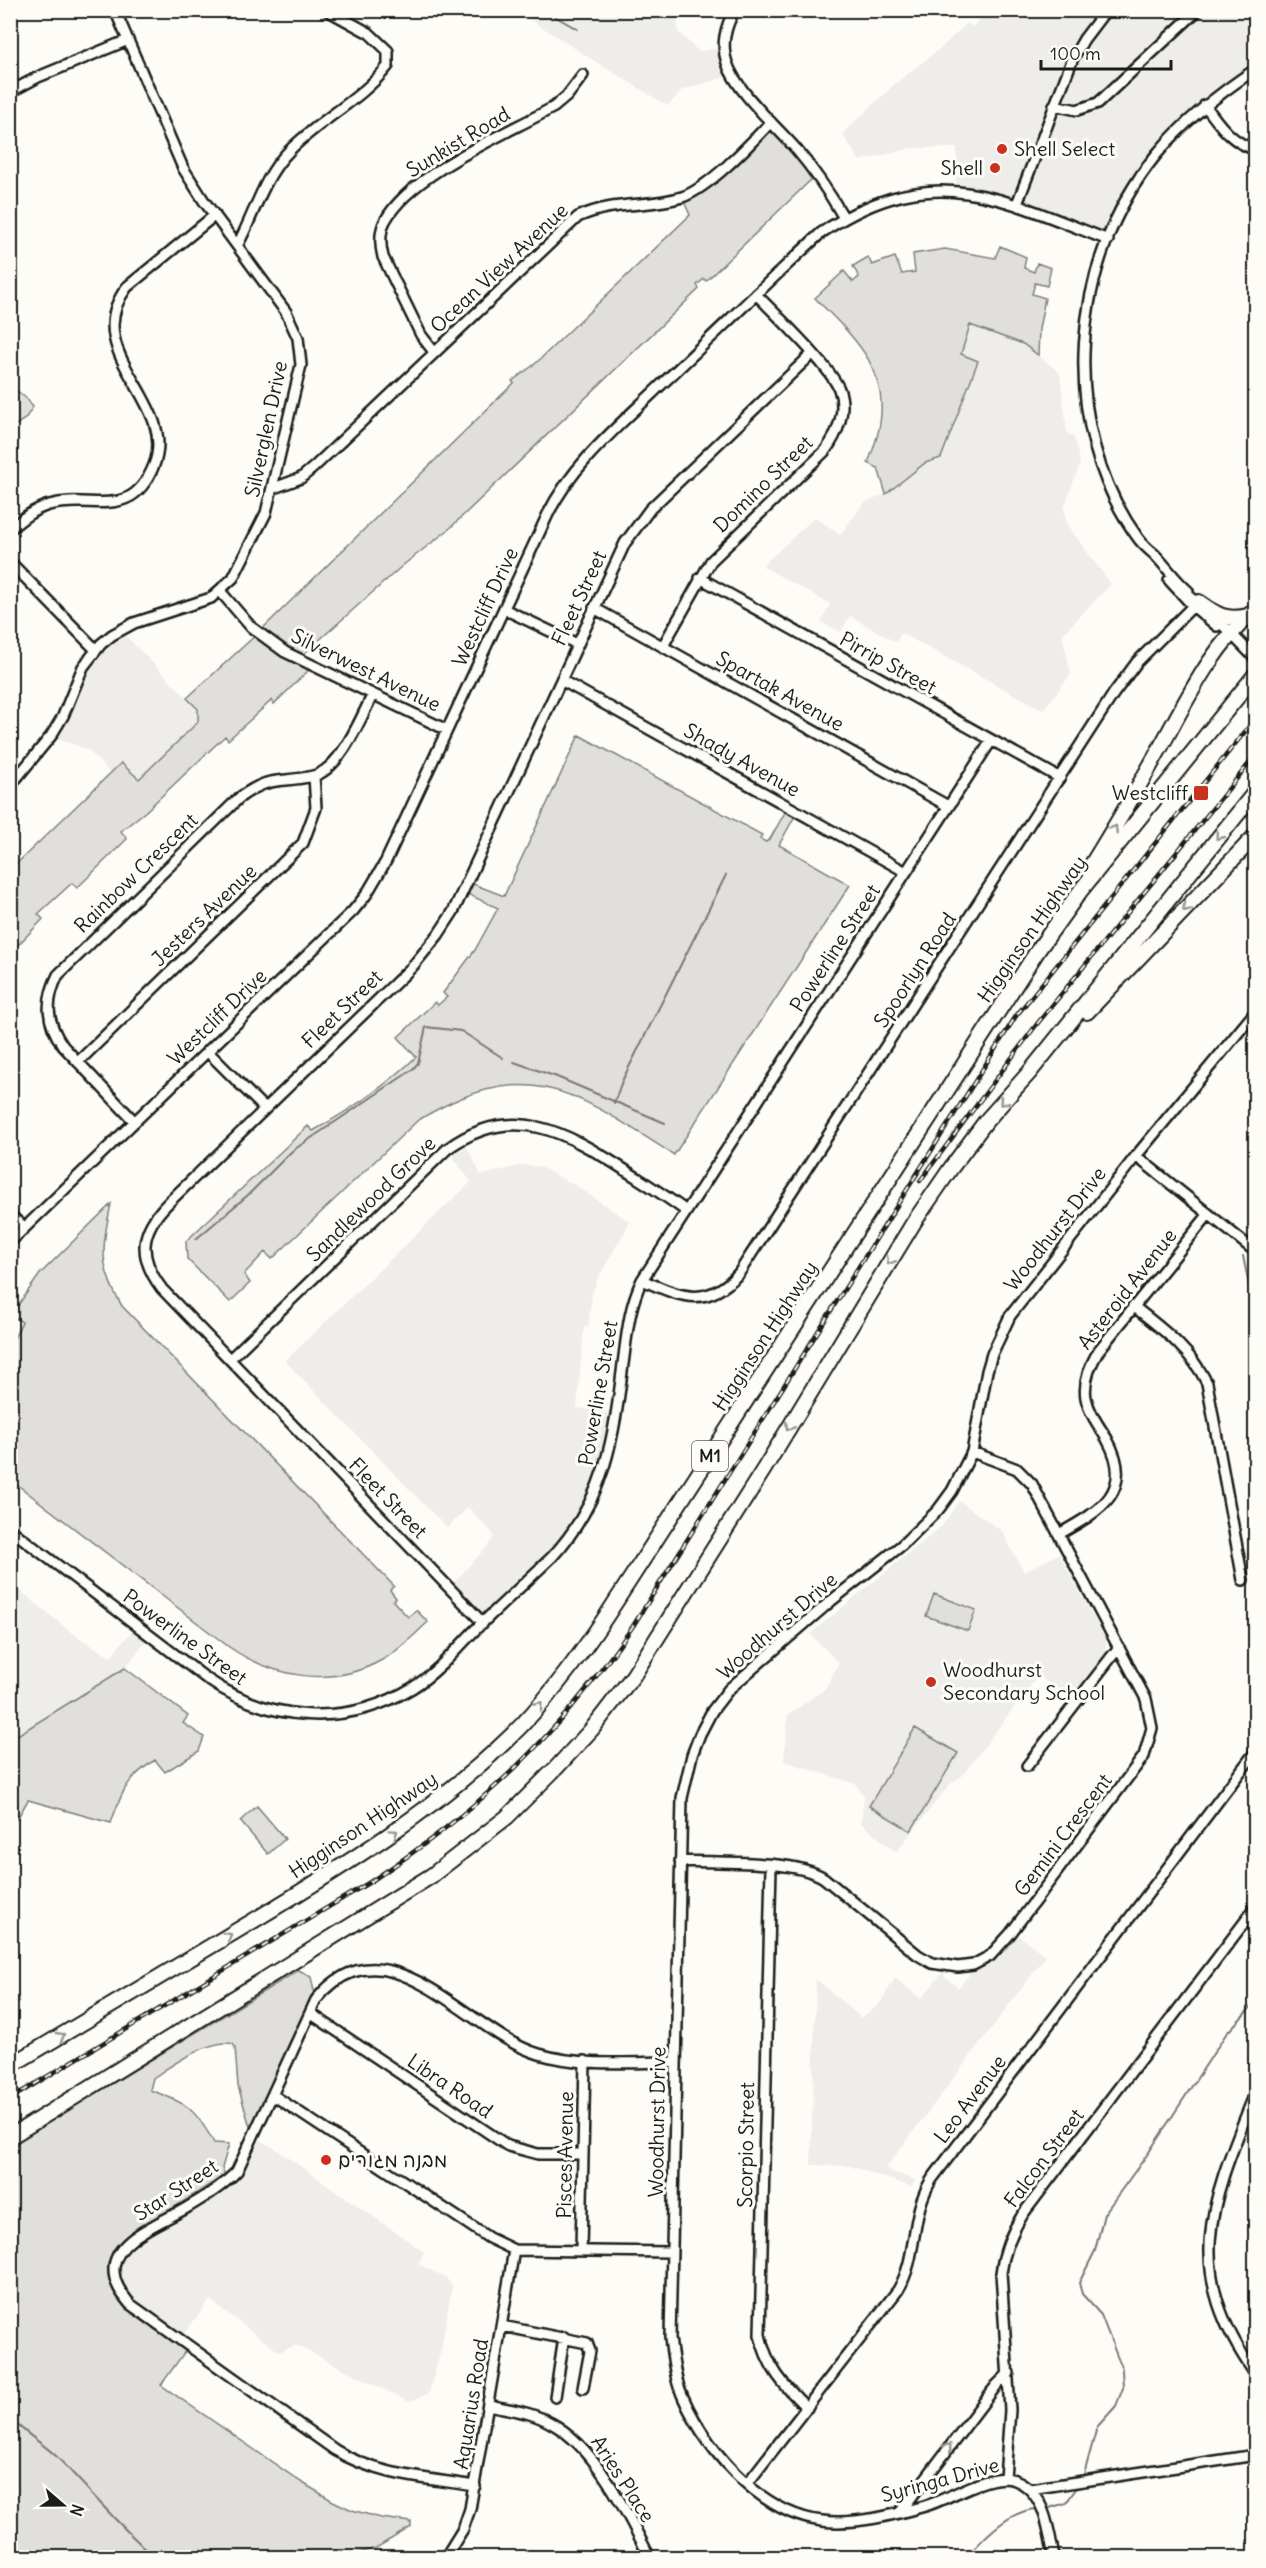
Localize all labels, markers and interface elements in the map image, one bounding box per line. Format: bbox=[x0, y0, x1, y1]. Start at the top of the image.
scale bar bbox=[1041, 33, 1172, 71]
text: 100 m bbox=[1050, 42, 1101, 65]
street label: Sunkist Road bbox=[401, 101, 514, 182]
place label: Shell Select bbox=[1014, 136, 1115, 161]
marker: Shell Select bbox=[995, 142, 1009, 156]
place label: Shell bbox=[941, 155, 983, 180]
marker: Shell bbox=[988, 161, 1002, 175]
street label: Ocean View Avenue bbox=[425, 197, 573, 338]
street label: Silverglen Drive bbox=[239, 359, 292, 499]
street label: Domino Street bbox=[708, 430, 818, 537]
street label: Westcliff Drive bbox=[446, 543, 523, 670]
street label: Fleet Street bbox=[546, 546, 612, 649]
street label: Silverwest Avenue bbox=[288, 623, 445, 716]
street label: Pirrip Street bbox=[835, 626, 941, 700]
street label: Spartak Avenue bbox=[712, 645, 849, 736]
street label: Shady Avenue bbox=[680, 717, 805, 802]
place label: Westcliff bbox=[1112, 780, 1188, 805]
marker: Westcliff bbox=[1192, 784, 1210, 802]
street label: Rainbow Crescent bbox=[69, 807, 203, 938]
one-way arrow bbox=[1106, 825, 1118, 835]
one-way arrow bbox=[1215, 830, 1226, 841]
street label: Higginson Highway bbox=[972, 850, 1092, 1007]
street label: Jesters Avenue bbox=[146, 858, 261, 971]
street label: Powerline Street bbox=[784, 879, 885, 1016]
one-way arrow bbox=[1182, 901, 1193, 912]
street label: Spoorlyn Road bbox=[868, 907, 961, 1032]
street label: Westcliff Drive bbox=[162, 963, 271, 1070]
street label: Fleet Street bbox=[296, 964, 387, 1053]
one-way arrow bbox=[999, 1095, 1010, 1106]
street label: Sandlewood Grove bbox=[301, 1131, 440, 1267]
street label: Woodhurst Drive bbox=[998, 1162, 1111, 1296]
street label: Asteroid Avenue bbox=[1072, 1223, 1182, 1354]
one-way arrow bbox=[886, 1255, 898, 1265]
street label: Higginson Highway bbox=[707, 1256, 822, 1415]
street label: Powerline Street bbox=[572, 1318, 623, 1467]
one-way arrow bbox=[786, 1421, 797, 1432]
road number: M1 bbox=[692, 1441, 728, 1471]
street label: Fleet Street bbox=[344, 1452, 433, 1543]
street label: Woodhurst Drive bbox=[712, 1567, 842, 1685]
street label: Powerline Street bbox=[118, 1583, 252, 1690]
place label: Woodhurst Secondary School bbox=[943, 1657, 1105, 1705]
marker: Woodhurst Secondary School bbox=[924, 1675, 938, 1689]
one-way arrow bbox=[532, 1700, 543, 1711]
street label: Higginson Highway bbox=[284, 1766, 442, 1884]
street label: Gemini Crescent bbox=[1008, 1768, 1117, 1901]
one-way arrow bbox=[387, 1829, 398, 1840]
one-way arrow bbox=[222, 1931, 232, 1943]
one-way arrow bbox=[55, 2032, 65, 2043]
street label: Woodhurst Drive bbox=[643, 2046, 670, 2198]
street label: Libra Road bbox=[403, 2048, 498, 2123]
street label: Leo Avenue bbox=[928, 2050, 1011, 2148]
street label: Scorpio Street bbox=[732, 2082, 759, 2208]
street label: Pisces Avenue bbox=[551, 2091, 578, 2219]
street label: Falcon Street bbox=[998, 2103, 1089, 2212]
place label: מבנה מגורים bbox=[338, 2147, 448, 2172]
street label: Star Street bbox=[129, 2153, 223, 2226]
marker: מבנה מגורים bbox=[319, 2153, 333, 2167]
street label: Aquarius Road bbox=[448, 2337, 493, 2471]
street label: Aries Place bbox=[586, 2431, 661, 2527]
one-way arrow bbox=[941, 2443, 952, 2454]
street label: Syringa Drive bbox=[878, 2452, 1002, 2507]
north arrow bbox=[33, 2475, 93, 2535]
text: N bbox=[66, 2502, 88, 2519]

